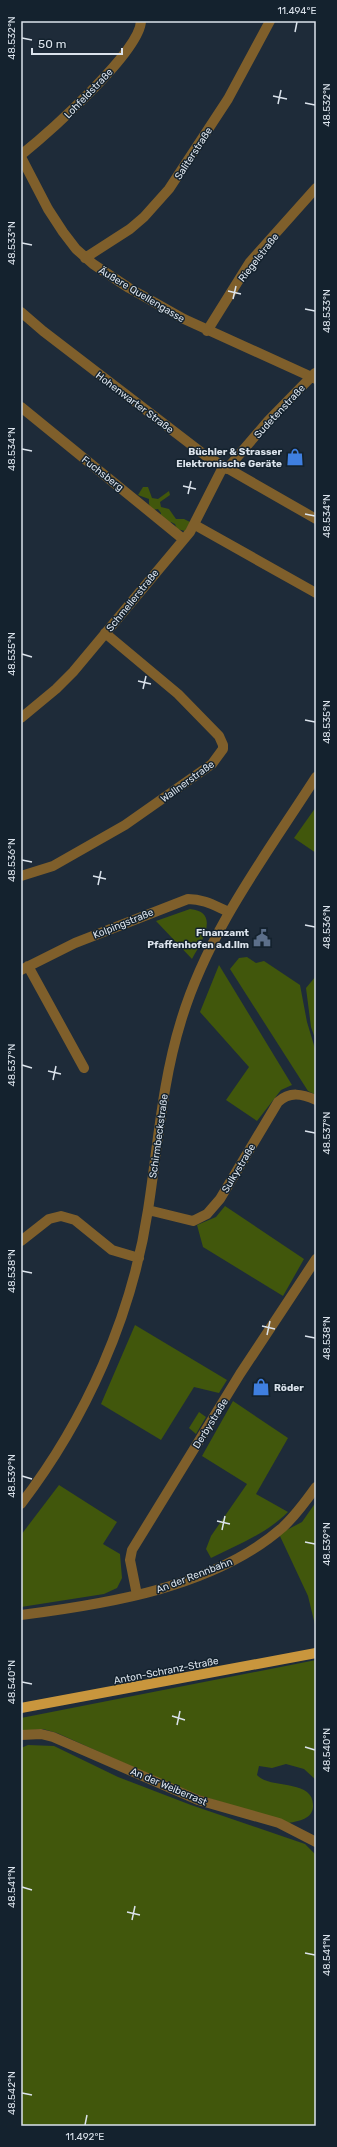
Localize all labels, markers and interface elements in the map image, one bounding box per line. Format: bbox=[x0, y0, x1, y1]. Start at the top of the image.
text: 11.494°E bbox=[278, 5, 317, 17]
text: 48.532°N bbox=[6, 16, 18, 60]
scale bar bbox=[32, 30, 122, 56]
text: 50 m bbox=[38, 37, 66, 51]
street label: Lohfeldstraße bbox=[62, 66, 116, 121]
text: 48.532°N bbox=[321, 83, 333, 127]
street label: Saliterstraße bbox=[173, 125, 215, 182]
text: 48.533°N bbox=[6, 221, 18, 265]
street label: Riegelstraße bbox=[236, 231, 282, 284]
street label: Äußere Quellengasse bbox=[96, 264, 187, 325]
text: 48.533°N bbox=[321, 289, 333, 333]
street label: Hohenwarter Straße bbox=[93, 370, 176, 436]
street label: Sudetenstraße bbox=[252, 382, 308, 441]
text: 48.534°N bbox=[6, 427, 18, 471]
place label: Büchler & Strasser Elektronische Geräte bbox=[176, 446, 282, 470]
shop icon: Büchler & Strasser Elektronische Geräte bbox=[285, 447, 305, 467]
street label: Fuchsberg bbox=[79, 454, 126, 494]
text: 48.534°N bbox=[321, 494, 333, 538]
street label: Schmellerstraße bbox=[104, 567, 162, 634]
text: 48.535°N bbox=[6, 632, 18, 676]
text: 48.535°N bbox=[321, 700, 333, 744]
street label: Wallnerstraße bbox=[158, 758, 217, 805]
text: 48.536°N bbox=[6, 838, 18, 882]
text: 48.536°N bbox=[321, 905, 333, 949]
street label: Kolpingstraße bbox=[91, 906, 156, 941]
place label: Finanzamt Pfaffenhofen a.d.Ilm bbox=[147, 927, 249, 951]
public building icon: Finanzamt Pfaffenhofen a.d.Ilm bbox=[252, 928, 272, 948]
text: 48.537°N bbox=[6, 1044, 18, 1086]
street label: Schirmbeckstraße bbox=[147, 1093, 171, 1179]
text: 48.537°N bbox=[321, 1112, 333, 1154]
street label: Sulkystraße bbox=[220, 1142, 258, 1195]
text: 48.538°N bbox=[6, 1249, 18, 1293]
text: 48.538°N bbox=[321, 1316, 333, 1360]
shop icon: Röder bbox=[251, 1377, 271, 1397]
place label: Röder bbox=[274, 1382, 304, 1394]
street label: Derbystraße bbox=[191, 1396, 231, 1451]
text: 48.539°N bbox=[6, 1454, 18, 1498]
text: 48.539°N bbox=[321, 1522, 333, 1566]
street label: An der Rennbahn bbox=[155, 1556, 234, 1596]
street label: Anton-Schranz-Straße bbox=[113, 1655, 220, 1687]
text: 48.540°N bbox=[6, 1660, 18, 1704]
text: 48.540°N bbox=[321, 1728, 333, 1772]
street label: An der Weiberrast bbox=[129, 1765, 209, 1809]
text: 48.541°N bbox=[6, 1866, 18, 1908]
text: 48.541°N bbox=[321, 1934, 333, 1976]
text: 48.542°N bbox=[6, 2071, 18, 2115]
text: 11.492°E bbox=[66, 2131, 104, 2143]

